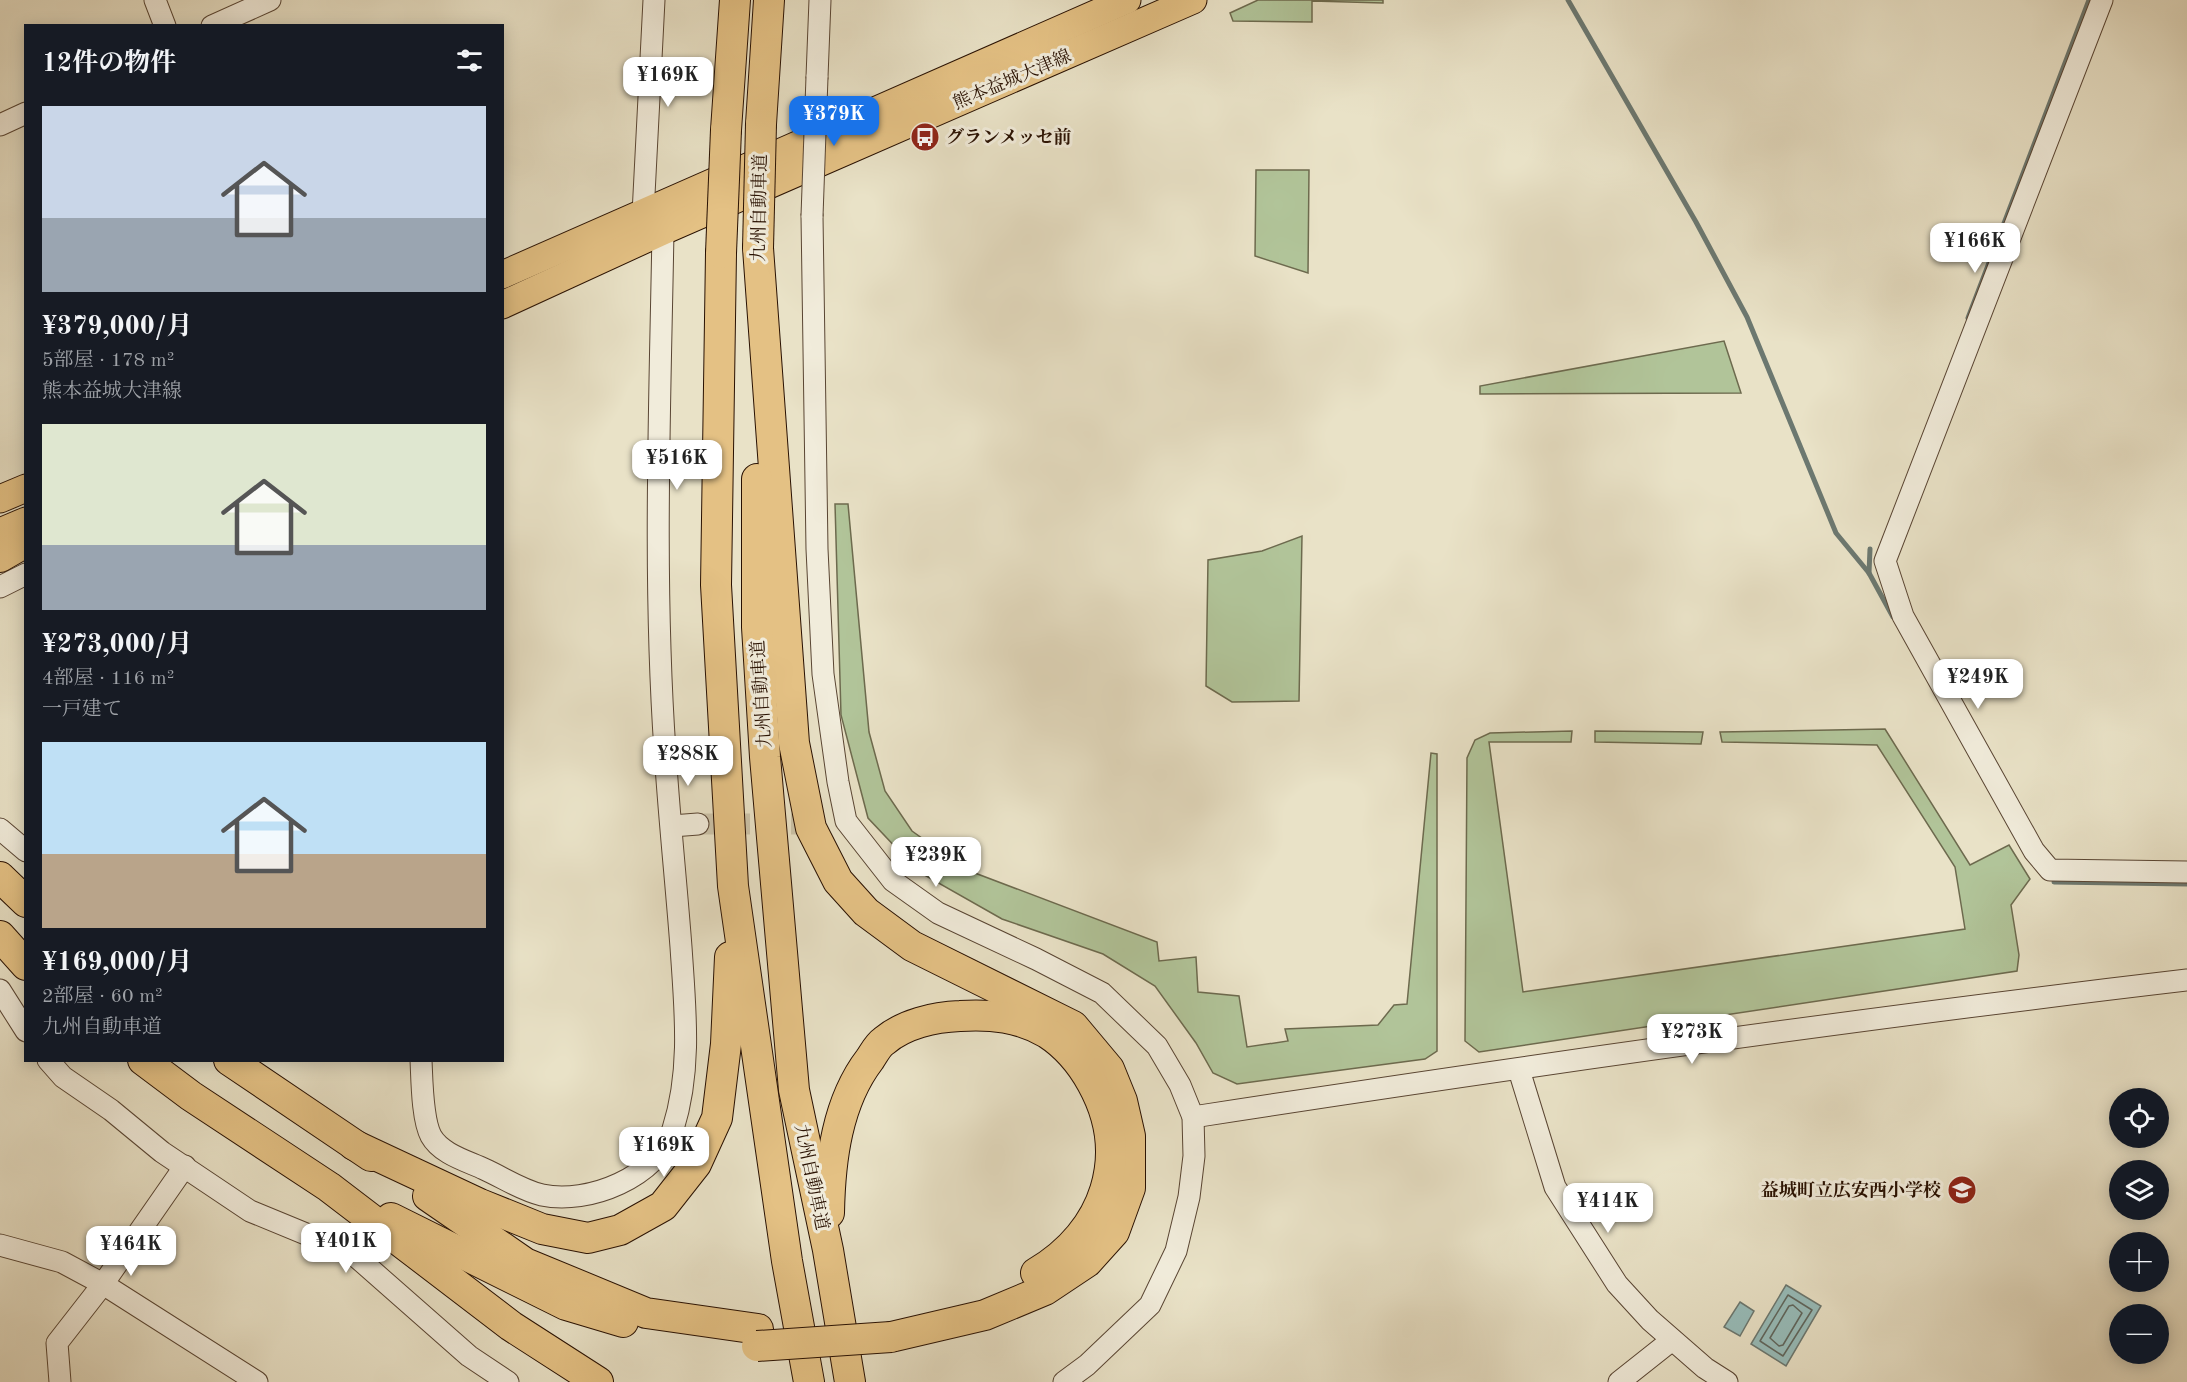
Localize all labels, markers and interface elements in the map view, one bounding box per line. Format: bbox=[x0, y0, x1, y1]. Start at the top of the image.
icon: filters bbox=[453, 44, 486, 77]
street label: 熊本益城大津線 bbox=[950, 45, 1074, 113]
text: 12件の物件 bbox=[42, 51, 176, 77]
pin: ¥169K bbox=[626, 57, 710, 108]
text: ¥169K bbox=[637, 66, 699, 86]
pin: ¥379K bbox=[792, 96, 876, 147]
text: ¥379K bbox=[803, 105, 865, 125]
bus stop icon: グランメッセ前 bbox=[909, 121, 941, 153]
place label: グランメッセ前 bbox=[946, 127, 1071, 147]
icon: home bbox=[210, 145, 318, 253]
street label: 九州自動車道 bbox=[748, 154, 770, 262]
pin: ¥166K bbox=[1933, 223, 2017, 274]
text: ¥166K bbox=[1944, 232, 2006, 252]
text: ¥379,000/月 bbox=[42, 314, 193, 340]
text: 5部屋 · 178 m² bbox=[42, 351, 174, 371]
text: 熊本益城大津線 bbox=[42, 382, 182, 402]
pin: ¥516K bbox=[635, 440, 719, 491]
text: ¥516K bbox=[646, 449, 708, 469]
icon: home bbox=[210, 463, 318, 571]
text: ¥273,000/月 bbox=[42, 632, 193, 658]
street label: 九州自動車道 bbox=[747, 639, 775, 749]
pin: ¥249K bbox=[1936, 659, 2020, 710]
text: ¥249K bbox=[1947, 668, 2009, 688]
text: 4部屋 · 116 m² bbox=[42, 669, 174, 689]
text: 一戸建て bbox=[42, 700, 122, 720]
pin: ¥288K bbox=[646, 736, 730, 787]
text: ¥288K bbox=[657, 745, 719, 765]
icon: home bbox=[210, 781, 318, 889]
pin: ¥239K bbox=[894, 837, 978, 888]
text: ¥239K bbox=[905, 846, 967, 866]
text: ¥169,000/月 bbox=[42, 950, 193, 976]
text: 2部屋 · 60 m² bbox=[42, 987, 163, 1007]
pin: ¥273K bbox=[1650, 1014, 1734, 1065]
text: 九州自動車道 bbox=[42, 1018, 162, 1038]
text: ¥273K bbox=[1661, 1023, 1723, 1043]
map controls bbox=[2109, 1088, 2169, 1364]
button: locate bbox=[2109, 1088, 2169, 1148]
street label: 九州自動車道 bbox=[791, 1122, 833, 1232]
pin: ¥169K bbox=[622, 1127, 706, 1178]
text: ¥169K bbox=[633, 1136, 695, 1156]
button: layers bbox=[2109, 1160, 2169, 1220]
school or university icon: 益城町立広安西小学校 bbox=[1946, 1174, 1978, 1206]
place label: 益城町立広安西小学校 bbox=[1761, 1180, 1941, 1200]
pin: ¥414K bbox=[1566, 1183, 1650, 1234]
text: ¥414K bbox=[1577, 1192, 1639, 1212]
pin: ¥401K bbox=[304, 1223, 388, 1274]
pin: ¥464K bbox=[89, 1226, 173, 1277]
text: ¥401K bbox=[315, 1232, 377, 1252]
button: + bbox=[2109, 1232, 2169, 1292]
text: ¥464K bbox=[100, 1235, 162, 1255]
button: − bbox=[2109, 1304, 2169, 1364]

